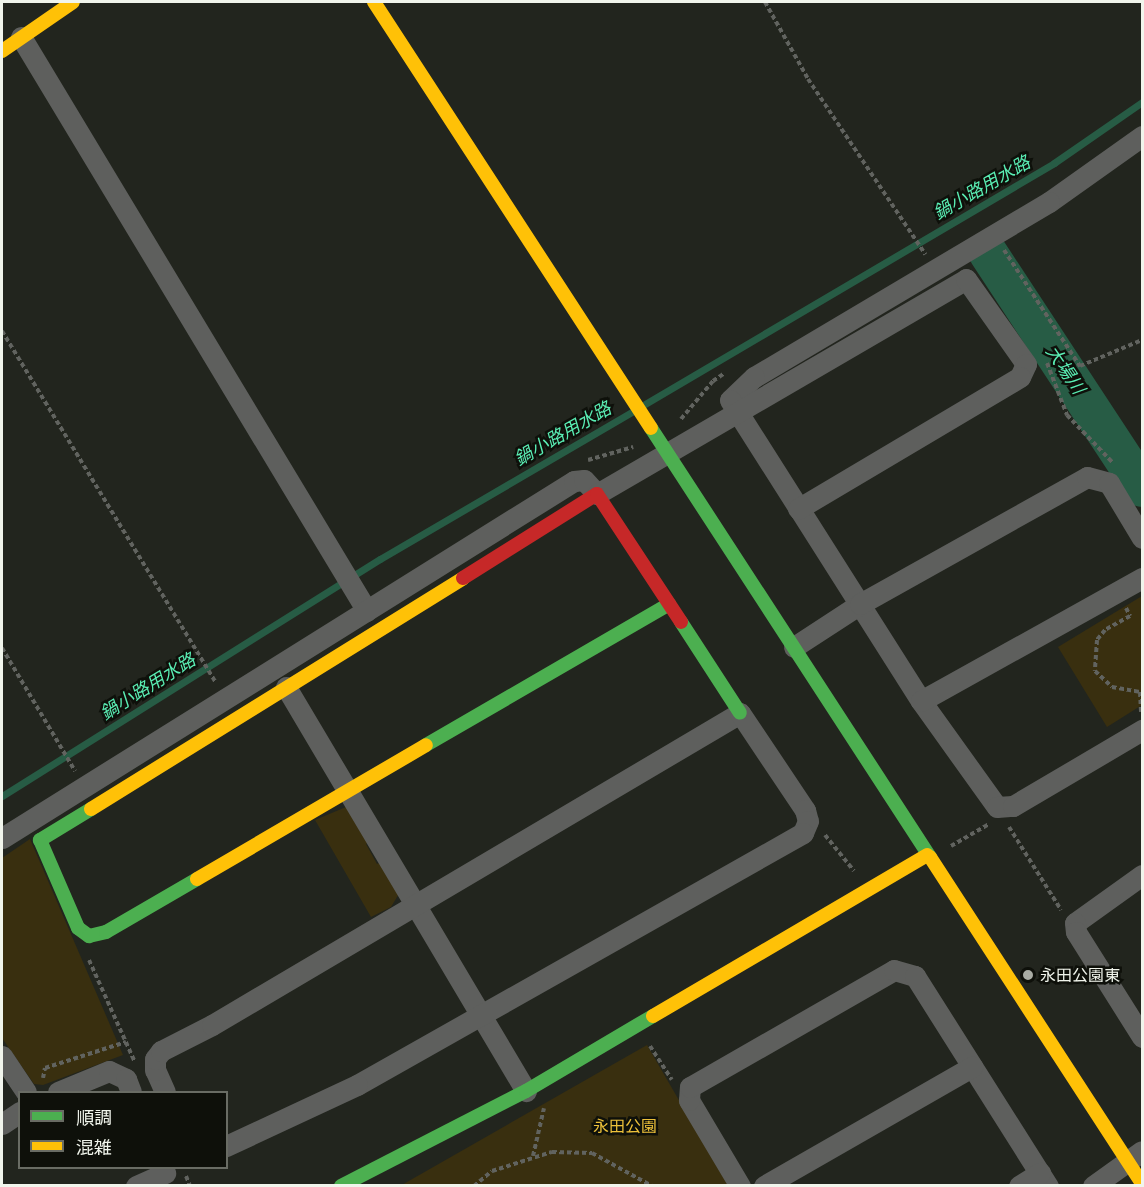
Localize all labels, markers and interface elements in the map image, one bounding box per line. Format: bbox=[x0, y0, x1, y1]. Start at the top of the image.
water label: 鍋小路用水路 bbox=[930, 152, 1034, 224]
water label: 大場川 bbox=[1041, 342, 1089, 398]
water label: 鍋小路用水路 bbox=[511, 398, 615, 470]
water label: 鍋小路用水路 bbox=[96, 649, 200, 725]
place label: 永田公園東 bbox=[1040, 965, 1120, 985]
marker: 永田公園東 bbox=[1021, 968, 1035, 982]
legend bbox=[18, 1091, 228, 1169]
text: 順調 bbox=[76, 1105, 112, 1130]
park label: 永田公園 bbox=[593, 1116, 657, 1136]
text: 混雑 bbox=[76, 1135, 112, 1160]

